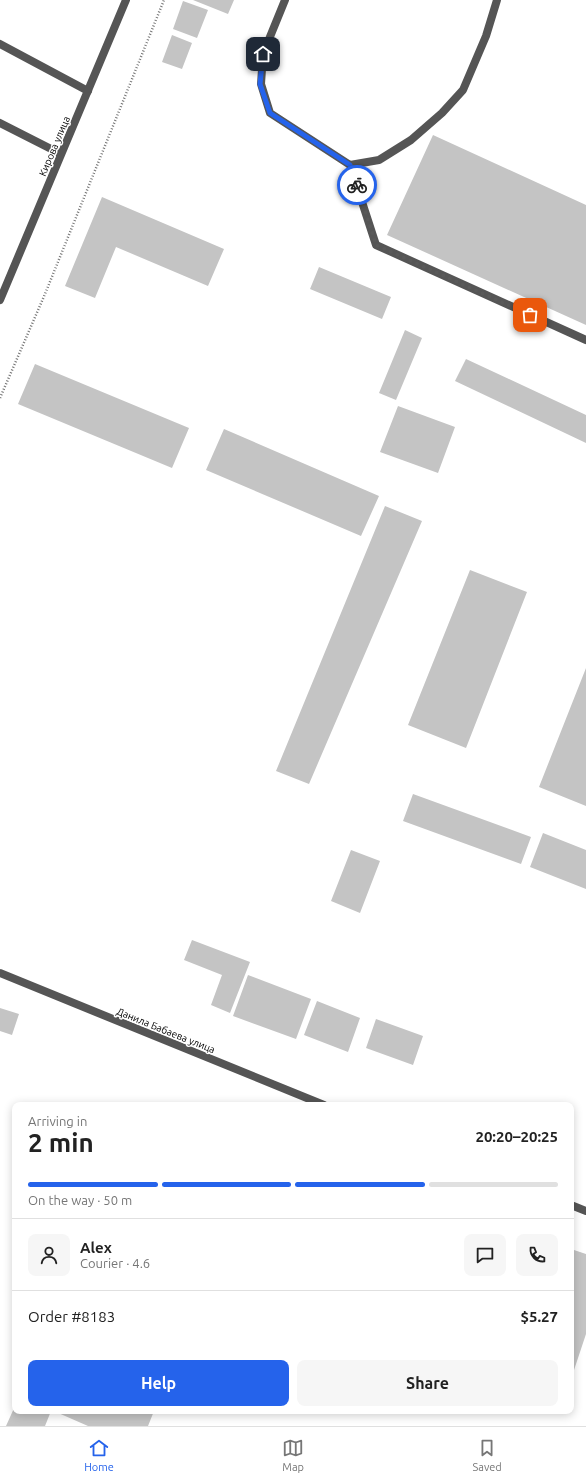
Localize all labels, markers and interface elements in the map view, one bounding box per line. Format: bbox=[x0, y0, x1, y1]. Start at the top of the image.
pin bbox=[246, 37, 280, 71]
icon: home bbox=[252, 43, 274, 65]
street label: Кирова улица bbox=[37, 115, 72, 178]
courier bbox=[337, 165, 377, 205]
icon: bike bbox=[346, 174, 368, 196]
pin bbox=[513, 298, 547, 332]
icon: bag bbox=[519, 304, 541, 326]
street label: Данила Бабаева улица bbox=[115, 1006, 217, 1055]
text: Arriving in bbox=[28, 1114, 87, 1128]
text: 2 min bbox=[28, 1128, 94, 1157]
text: 20:20–20:25 bbox=[475, 1128, 558, 1145]
text: On the way · 50 m bbox=[28, 1193, 132, 1207]
button: person bbox=[28, 1234, 70, 1276]
button: chat bbox=[464, 1234, 506, 1276]
button: phone bbox=[516, 1234, 558, 1276]
text: Alex bbox=[80, 1239, 112, 1256]
text: Courier · 4.6 bbox=[80, 1256, 150, 1270]
text: Order #8183 bbox=[28, 1308, 115, 1325]
text: $5.27 bbox=[520, 1308, 558, 1325]
button: Help bbox=[28, 1360, 289, 1406]
button: Share bbox=[297, 1360, 558, 1406]
tab: Home bbox=[84, 1437, 114, 1473]
tab: Map bbox=[282, 1437, 304, 1473]
tab: Saved bbox=[473, 1437, 502, 1473]

